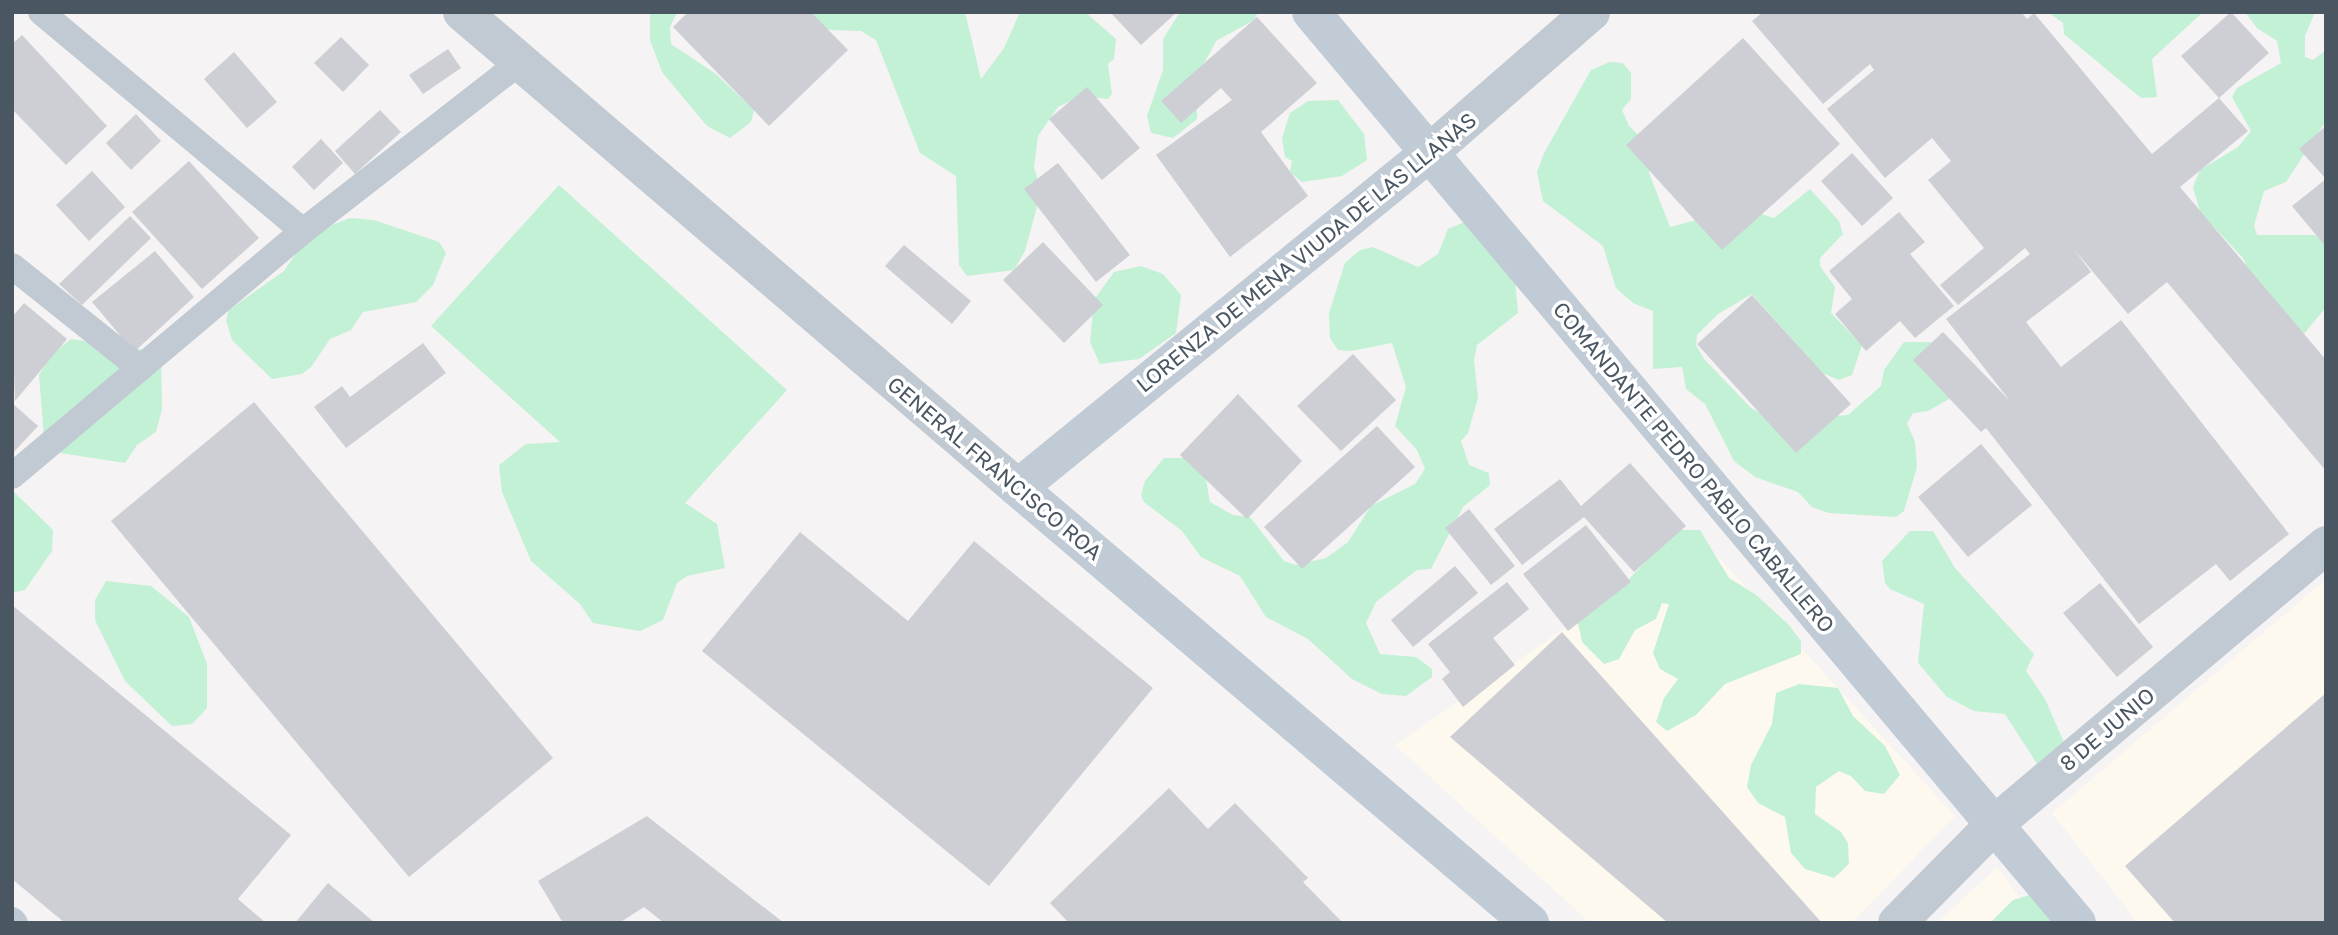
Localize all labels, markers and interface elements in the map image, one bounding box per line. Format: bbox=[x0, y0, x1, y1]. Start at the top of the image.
street label: LORENZA DE MENA VIUDA DE LAS LLANAS bbox=[1131, 107, 1481, 397]
street label: COMANDANTE PEDRO PABLO CABALLERO bbox=[1548, 297, 1840, 637]
street label: GENERAL FRANCISCO ROA bbox=[883, 371, 1107, 565]
street label: 8 DE JUNIO bbox=[2055, 682, 2159, 776]

